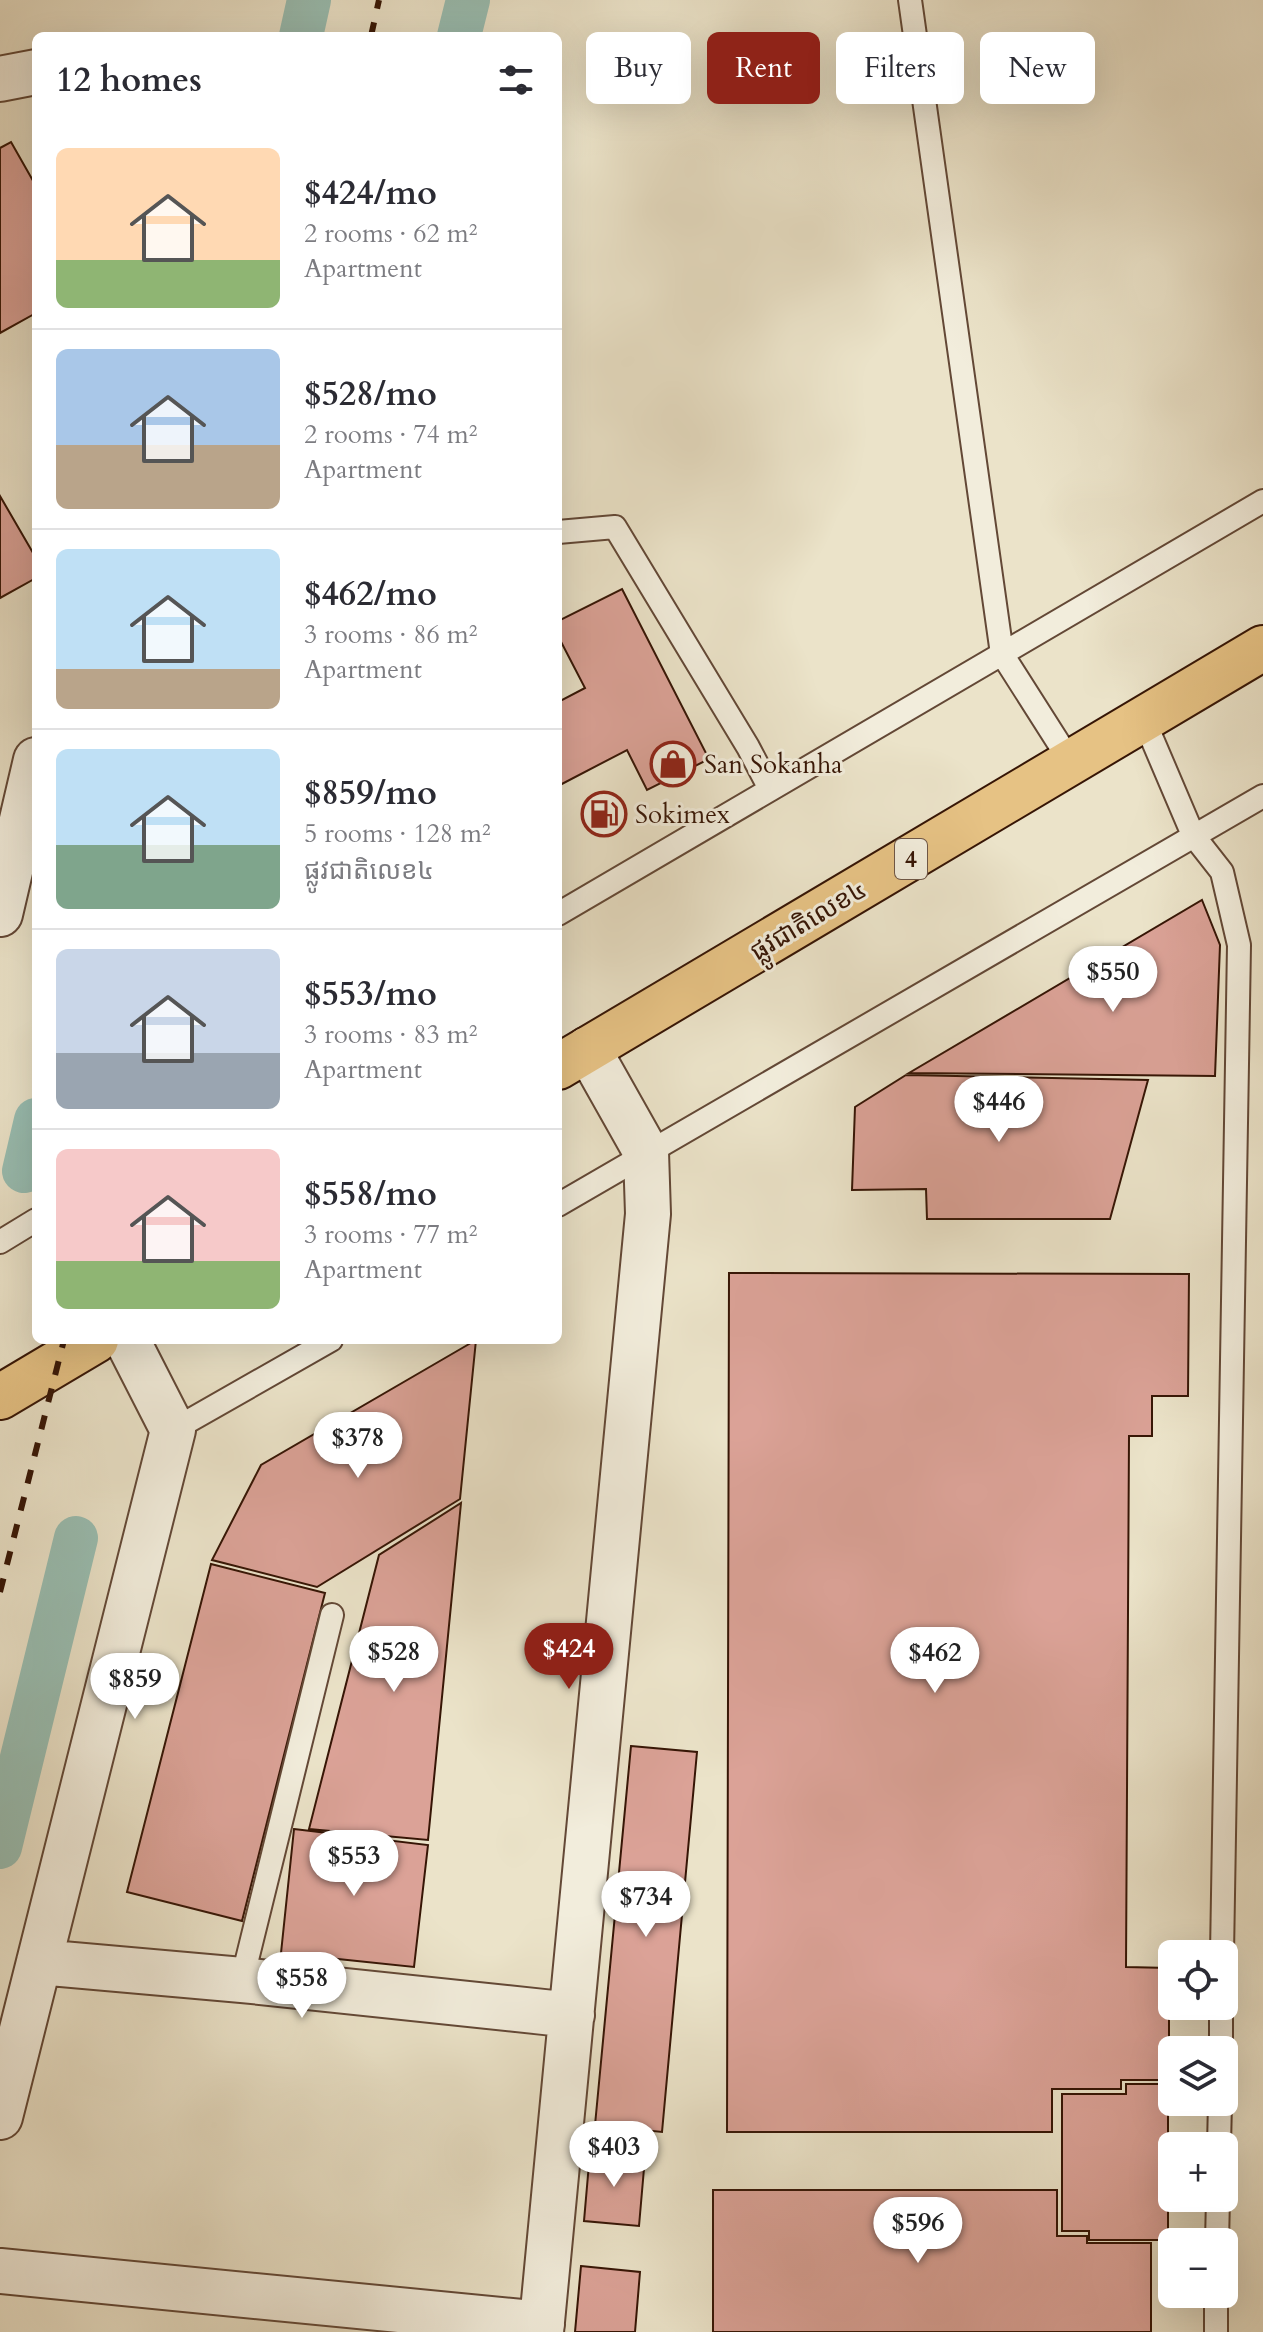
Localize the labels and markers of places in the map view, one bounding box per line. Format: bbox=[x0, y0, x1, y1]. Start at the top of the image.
shop icon: San Sokanha bbox=[649, 740, 697, 788]
place label: San Sokanha bbox=[704, 747, 843, 782]
fuel station icon: Sokimex bbox=[580, 790, 628, 838]
place label: Sokimex bbox=[635, 797, 730, 832]
pin: $550 bbox=[1066, 946, 1160, 1014]
pin: $446 bbox=[952, 1076, 1046, 1144]
pin: $378 bbox=[311, 1412, 405, 1480]
pin: $424 bbox=[522, 1623, 616, 1691]
pin: $528 bbox=[347, 1626, 441, 1694]
pin: $462 bbox=[888, 1627, 982, 1695]
pin: $859 bbox=[88, 1653, 182, 1721]
pin: $553 bbox=[307, 1830, 401, 1898]
pin: $734 bbox=[599, 1871, 693, 1939]
pin: $558 bbox=[255, 1952, 349, 2020]
pin: $403 bbox=[567, 2121, 661, 2189]
pin: $596 bbox=[871, 2197, 965, 2265]

